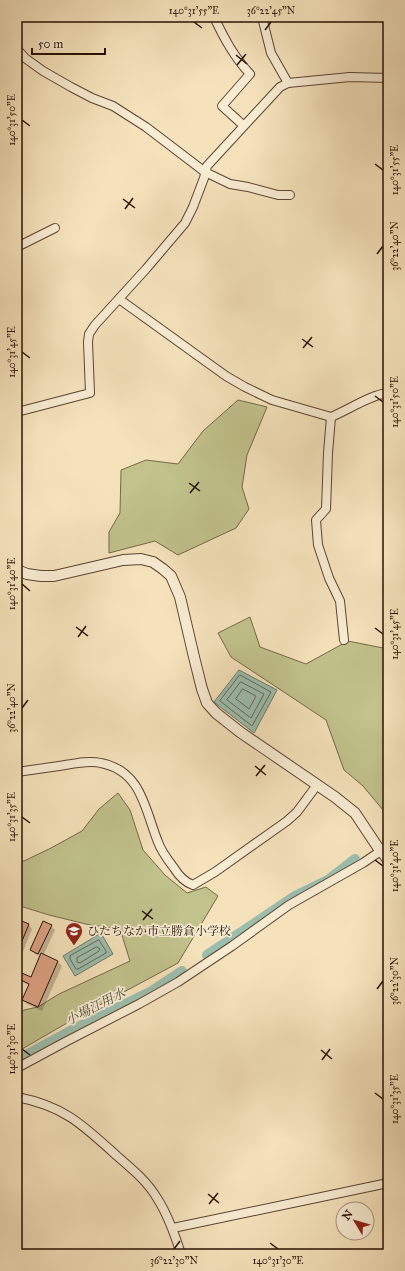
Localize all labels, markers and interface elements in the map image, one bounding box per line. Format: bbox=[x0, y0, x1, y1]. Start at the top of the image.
text: 140°31'55"E bbox=[169, 5, 219, 17]
text: 36°22'45"N bbox=[247, 5, 296, 17]
scale bar bbox=[32, 30, 105, 56]
text: 50 m bbox=[38, 37, 63, 51]
text: 140°31'50"E bbox=[6, 94, 18, 146]
text: 140°31'55"E bbox=[389, 145, 401, 195]
text: 36°22'40"N bbox=[389, 221, 401, 271]
text: 140°31'45"E bbox=[6, 326, 18, 378]
text: 140°31'50"E bbox=[389, 376, 401, 428]
text: 140°31'40"E bbox=[6, 558, 18, 610]
text: 140°31'45"E bbox=[389, 608, 401, 660]
text: 36°22'40"N bbox=[6, 683, 18, 733]
text: 140°31'35"E bbox=[6, 792, 18, 842]
text: 140°31'40"E bbox=[389, 840, 401, 892]
school or university icon: ひたちなか市立勝倉小学校 bbox=[64, 921, 84, 946]
place label: ひたちなか市立勝倉小学校 bbox=[87, 924, 231, 938]
text: 36°22'30"N bbox=[389, 956, 401, 1005]
water label: 小場江用水 bbox=[63, 984, 130, 1029]
text: 140°31'30"E bbox=[6, 1023, 18, 1075]
text: 140°31'35"E bbox=[389, 1074, 401, 1124]
north arrow bbox=[335, 1201, 375, 1241]
text: N bbox=[340, 1207, 356, 1223]
text: 36°22'30"N bbox=[150, 1255, 199, 1267]
text: 140°31'30"E bbox=[252, 1255, 304, 1267]

